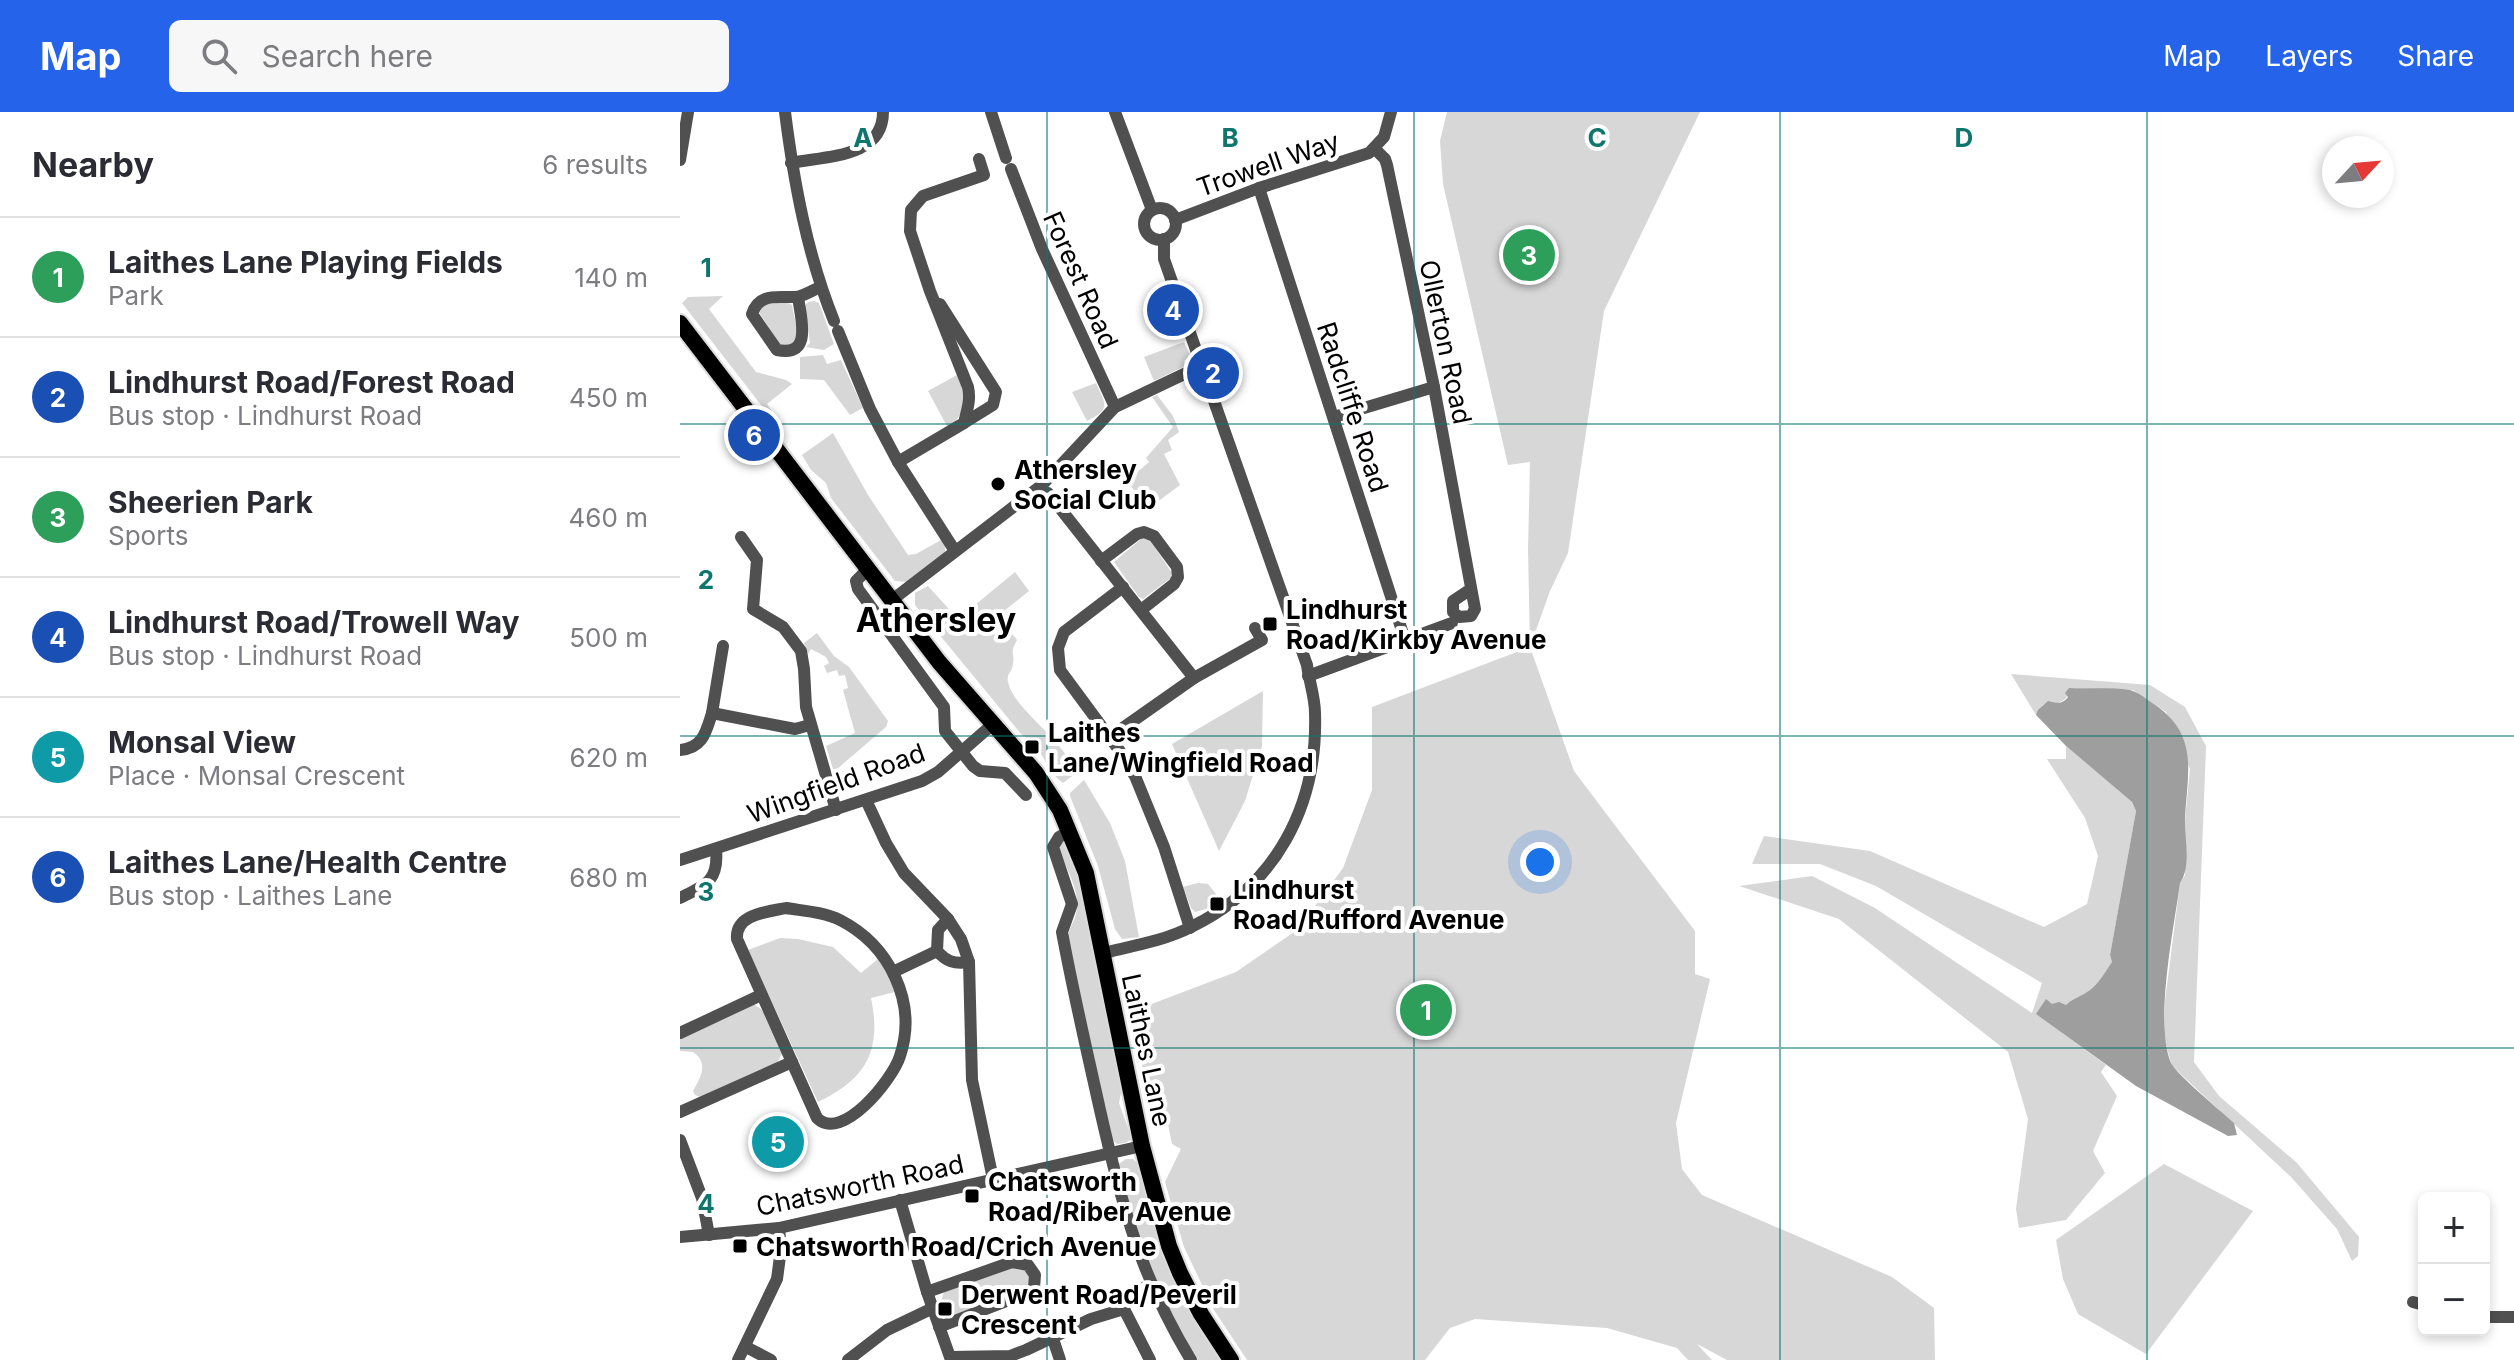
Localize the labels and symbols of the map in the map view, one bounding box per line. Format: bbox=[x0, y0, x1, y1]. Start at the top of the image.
text: A bbox=[853, 122, 873, 153]
text: B bbox=[1221, 122, 1239, 153]
text: C bbox=[1587, 122, 1607, 153]
text: D bbox=[1955, 122, 1973, 153]
street label: Trowell Way bbox=[1193, 125, 1343, 203]
north arrow bbox=[2322, 136, 2394, 208]
street label: Forest Road bbox=[1037, 207, 1125, 353]
pin: 3 bbox=[1503, 225, 1555, 285]
text: 1 bbox=[700, 252, 712, 283]
street label: Ollerton Road bbox=[1413, 257, 1479, 427]
pin: 4 bbox=[1147, 280, 1199, 340]
street label: Radcliffe Road bbox=[1311, 318, 1395, 496]
pin: 2 bbox=[1187, 343, 1239, 403]
pin: 6 bbox=[728, 405, 780, 465]
place label: Athersley Social Club bbox=[1014, 454, 1156, 515]
marker: Athersley Social Club bbox=[989, 475, 1007, 493]
text: 2 bbox=[698, 564, 714, 595]
place label: Lindhurst Road/Kirkby Avenue bbox=[1286, 594, 1546, 655]
district label: Athersley bbox=[856, 599, 1016, 640]
marker: Lindhurst Road/Kirkby Avenue bbox=[1261, 615, 1279, 633]
place label: Laithes Lane/Wingfield Road bbox=[1048, 717, 1314, 778]
street label: Wingfield Road bbox=[743, 737, 929, 829]
marker: Laithes Lane/Wingfield Road bbox=[1023, 738, 1041, 756]
your location bbox=[1520, 842, 1560, 882]
place label: Lindhurst Road/Rufford Avenue bbox=[1233, 874, 1504, 935]
text: 3 bbox=[698, 876, 714, 907]
marker: Lindhurst Road/Rufford Avenue bbox=[1208, 895, 1226, 913]
street label: Laithes Lane bbox=[1116, 971, 1178, 1129]
pin: 1 bbox=[1400, 980, 1452, 1040]
pin: 5 bbox=[752, 1112, 804, 1172]
street label: Chatsworth Road bbox=[753, 1148, 967, 1222]
place label: Chatsworth Road/Riber Avenue bbox=[988, 1166, 1231, 1227]
marker: Chatsworth Road/Riber Avenue bbox=[963, 1187, 981, 1205]
text: 4 bbox=[697, 1188, 715, 1219]
place label: Chatsworth Road/Crich Avenue bbox=[756, 1231, 1156, 1262]
marker: Chatsworth Road/Crich Avenue bbox=[731, 1237, 749, 1255]
place label: Derwent Road/Peveril Crescent bbox=[961, 1279, 1237, 1340]
marker: Derwent Road/Peveril Crescent bbox=[936, 1300, 954, 1318]

